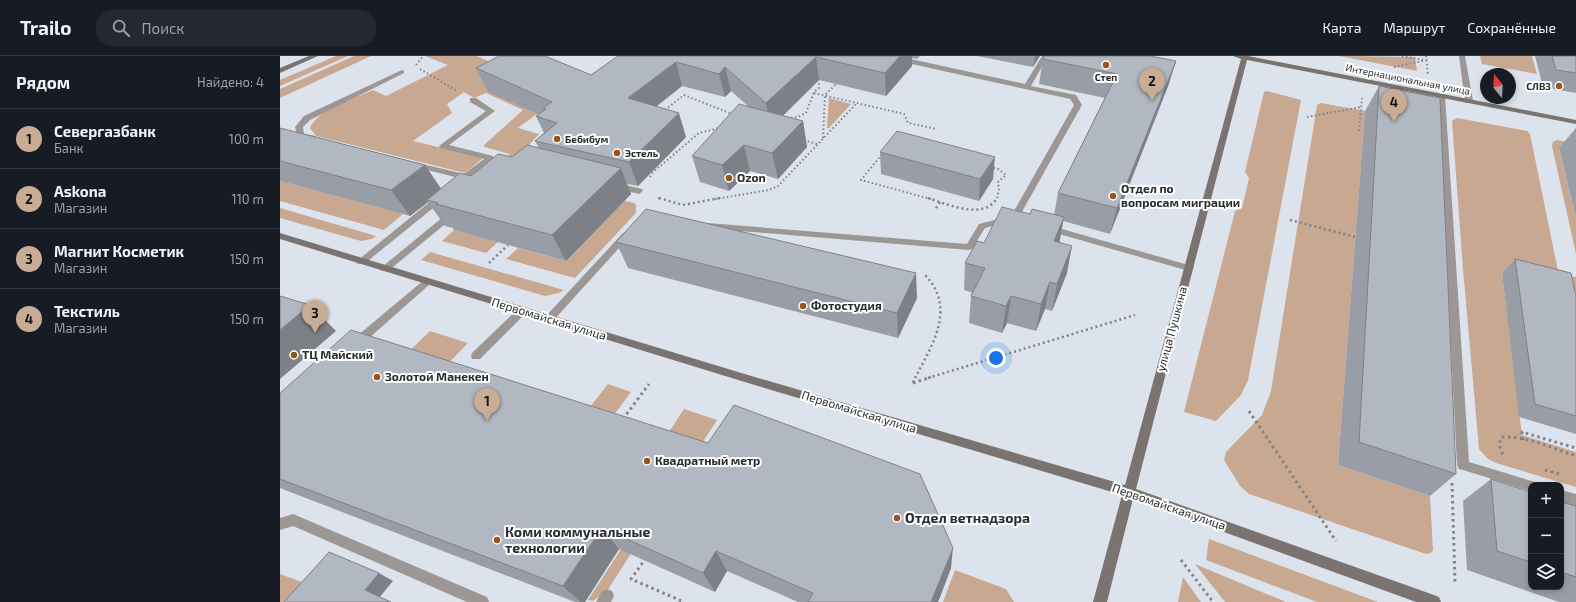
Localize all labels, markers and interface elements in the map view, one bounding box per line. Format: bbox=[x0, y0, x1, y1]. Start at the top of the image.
search box bbox=[96, 10, 376, 46]
text: Trailo bbox=[20, 16, 72, 39]
icon: search bbox=[110, 17, 132, 39]
text: Поиск bbox=[142, 19, 184, 37]
text: Карта bbox=[1323, 19, 1361, 36]
text: Маршрут bbox=[1383, 19, 1445, 36]
text: Сохранённые bbox=[1467, 19, 1556, 36]
marker: Степ bbox=[1101, 60, 1111, 70]
street label: Интернациональная улица bbox=[1344, 61, 1471, 98]
pin: 2 bbox=[1139, 68, 1165, 101]
north arrow bbox=[1480, 68, 1516, 104]
place label: Степ bbox=[1095, 71, 1117, 83]
text: Рядом bbox=[16, 72, 70, 92]
text: Найдено: 4 bbox=[197, 74, 264, 90]
place label: СЛВЗ bbox=[1526, 80, 1551, 92]
marker: СЛВЗ bbox=[1554, 81, 1564, 91]
pin: 4 bbox=[1381, 89, 1407, 122]
text: Севергазбанк bbox=[54, 122, 156, 140]
text: 1 bbox=[26, 131, 32, 147]
text: 100 m bbox=[229, 131, 264, 147]
place label: Бебибум bbox=[565, 133, 608, 145]
marker: Бебибум bbox=[552, 134, 562, 144]
text: Банк bbox=[54, 140, 84, 156]
place label: Эстель bbox=[625, 147, 659, 159]
marker: Эстель bbox=[612, 148, 622, 158]
place label: Ozon bbox=[737, 170, 766, 184]
marker: Ozon bbox=[724, 173, 734, 183]
place label: Отдел по вопросам миграции bbox=[1121, 181, 1240, 209]
text: Askona bbox=[54, 182, 106, 200]
text: 2 bbox=[25, 191, 33, 207]
text: 110 m bbox=[232, 191, 264, 207]
marker: Отдел по вопросам миграции bbox=[1108, 191, 1118, 201]
text: Магазин bbox=[54, 200, 107, 216]
text: Магнит Косметик bbox=[54, 242, 184, 260]
text: 3 bbox=[25, 251, 33, 267]
text: 150 m bbox=[230, 251, 264, 267]
text: Магазин bbox=[54, 260, 107, 276]
street label: улица Пушкина bbox=[1153, 285, 1190, 373]
street label: Первомайская улица bbox=[490, 294, 608, 343]
place label: Фотостудия bbox=[811, 298, 882, 312]
pin: 3 bbox=[302, 300, 328, 333]
marker: Фотостудия bbox=[798, 301, 808, 311]
text: Текстиль bbox=[54, 302, 120, 320]
text: 4 bbox=[25, 311, 33, 327]
text: 150 m bbox=[230, 311, 264, 327]
text: Магазин bbox=[54, 320, 107, 336]
place label: ТЦ Майский bbox=[302, 347, 373, 361]
your location bbox=[986, 348, 1006, 368]
marker: ТЦ Майский bbox=[289, 350, 299, 360]
place label: Золотой Манекен bbox=[385, 369, 489, 383]
marker: Золотой Манекен bbox=[372, 372, 382, 382]
street label: Первомайская улица bbox=[800, 387, 918, 436]
pin: 1 bbox=[474, 388, 500, 421]
place label: Квадратный метр bbox=[655, 453, 760, 467]
marker: Квадратный метр bbox=[642, 456, 652, 466]
street label: Первомайская улица bbox=[1110, 480, 1228, 533]
map controls bbox=[1528, 482, 1564, 590]
button: + bbox=[1528, 482, 1564, 518]
place label: Отдел ветнадзора bbox=[905, 509, 1030, 526]
marker: Отдел ветнадзора bbox=[892, 513, 902, 523]
button: − bbox=[1528, 518, 1564, 554]
place label: Коми коммунальные технологии bbox=[505, 523, 650, 556]
marker: Коми коммунальные технологии bbox=[492, 535, 502, 545]
button: layers bbox=[1528, 554, 1564, 590]

